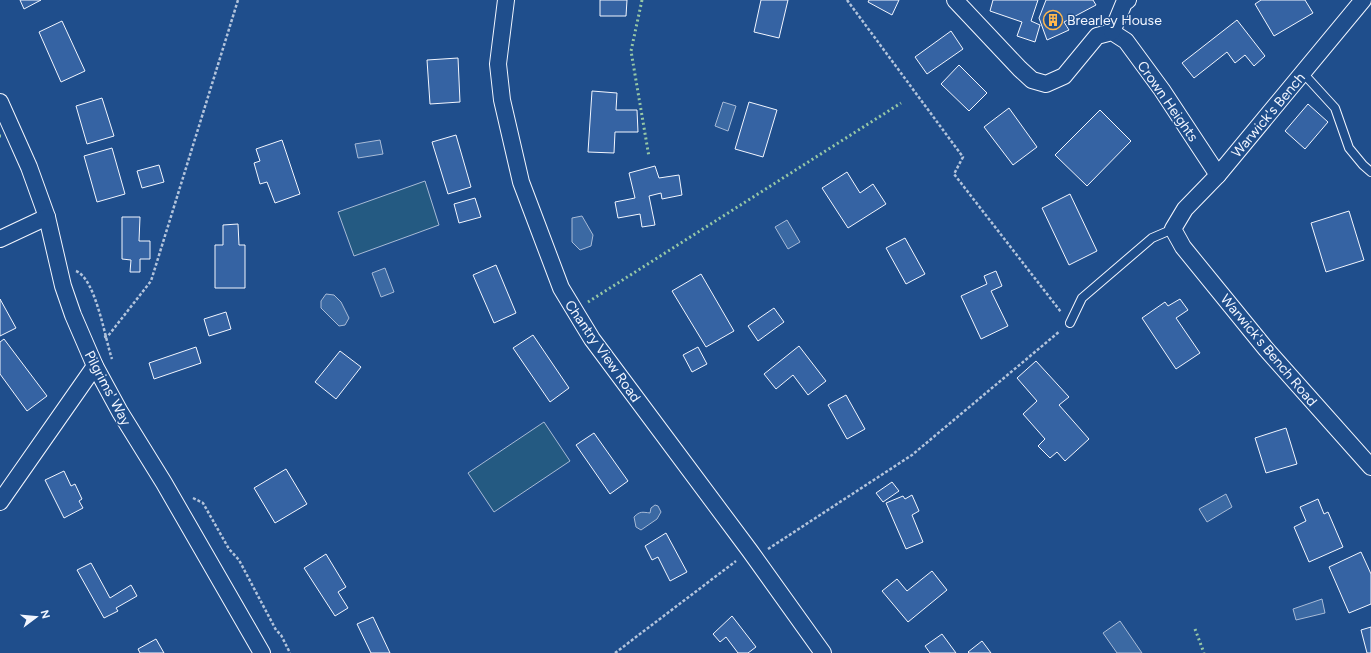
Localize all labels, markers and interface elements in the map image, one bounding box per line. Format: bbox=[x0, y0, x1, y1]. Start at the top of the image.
building icon: Brearley House bbox=[1042, 9, 1064, 31]
place label: Brearley House bbox=[1067, 12, 1162, 29]
street label: Crown Heights bbox=[1134, 58, 1202, 145]
street label: Warwick's Bench bbox=[1228, 69, 1309, 161]
street label: Warwick's Bench Road bbox=[1217, 291, 1321, 410]
street label: Chantry View Road bbox=[561, 297, 644, 406]
street label: Pilgrims' Way bbox=[81, 348, 135, 429]
north arrow bbox=[16, 597, 56, 637]
text: N bbox=[38, 608, 53, 620]

